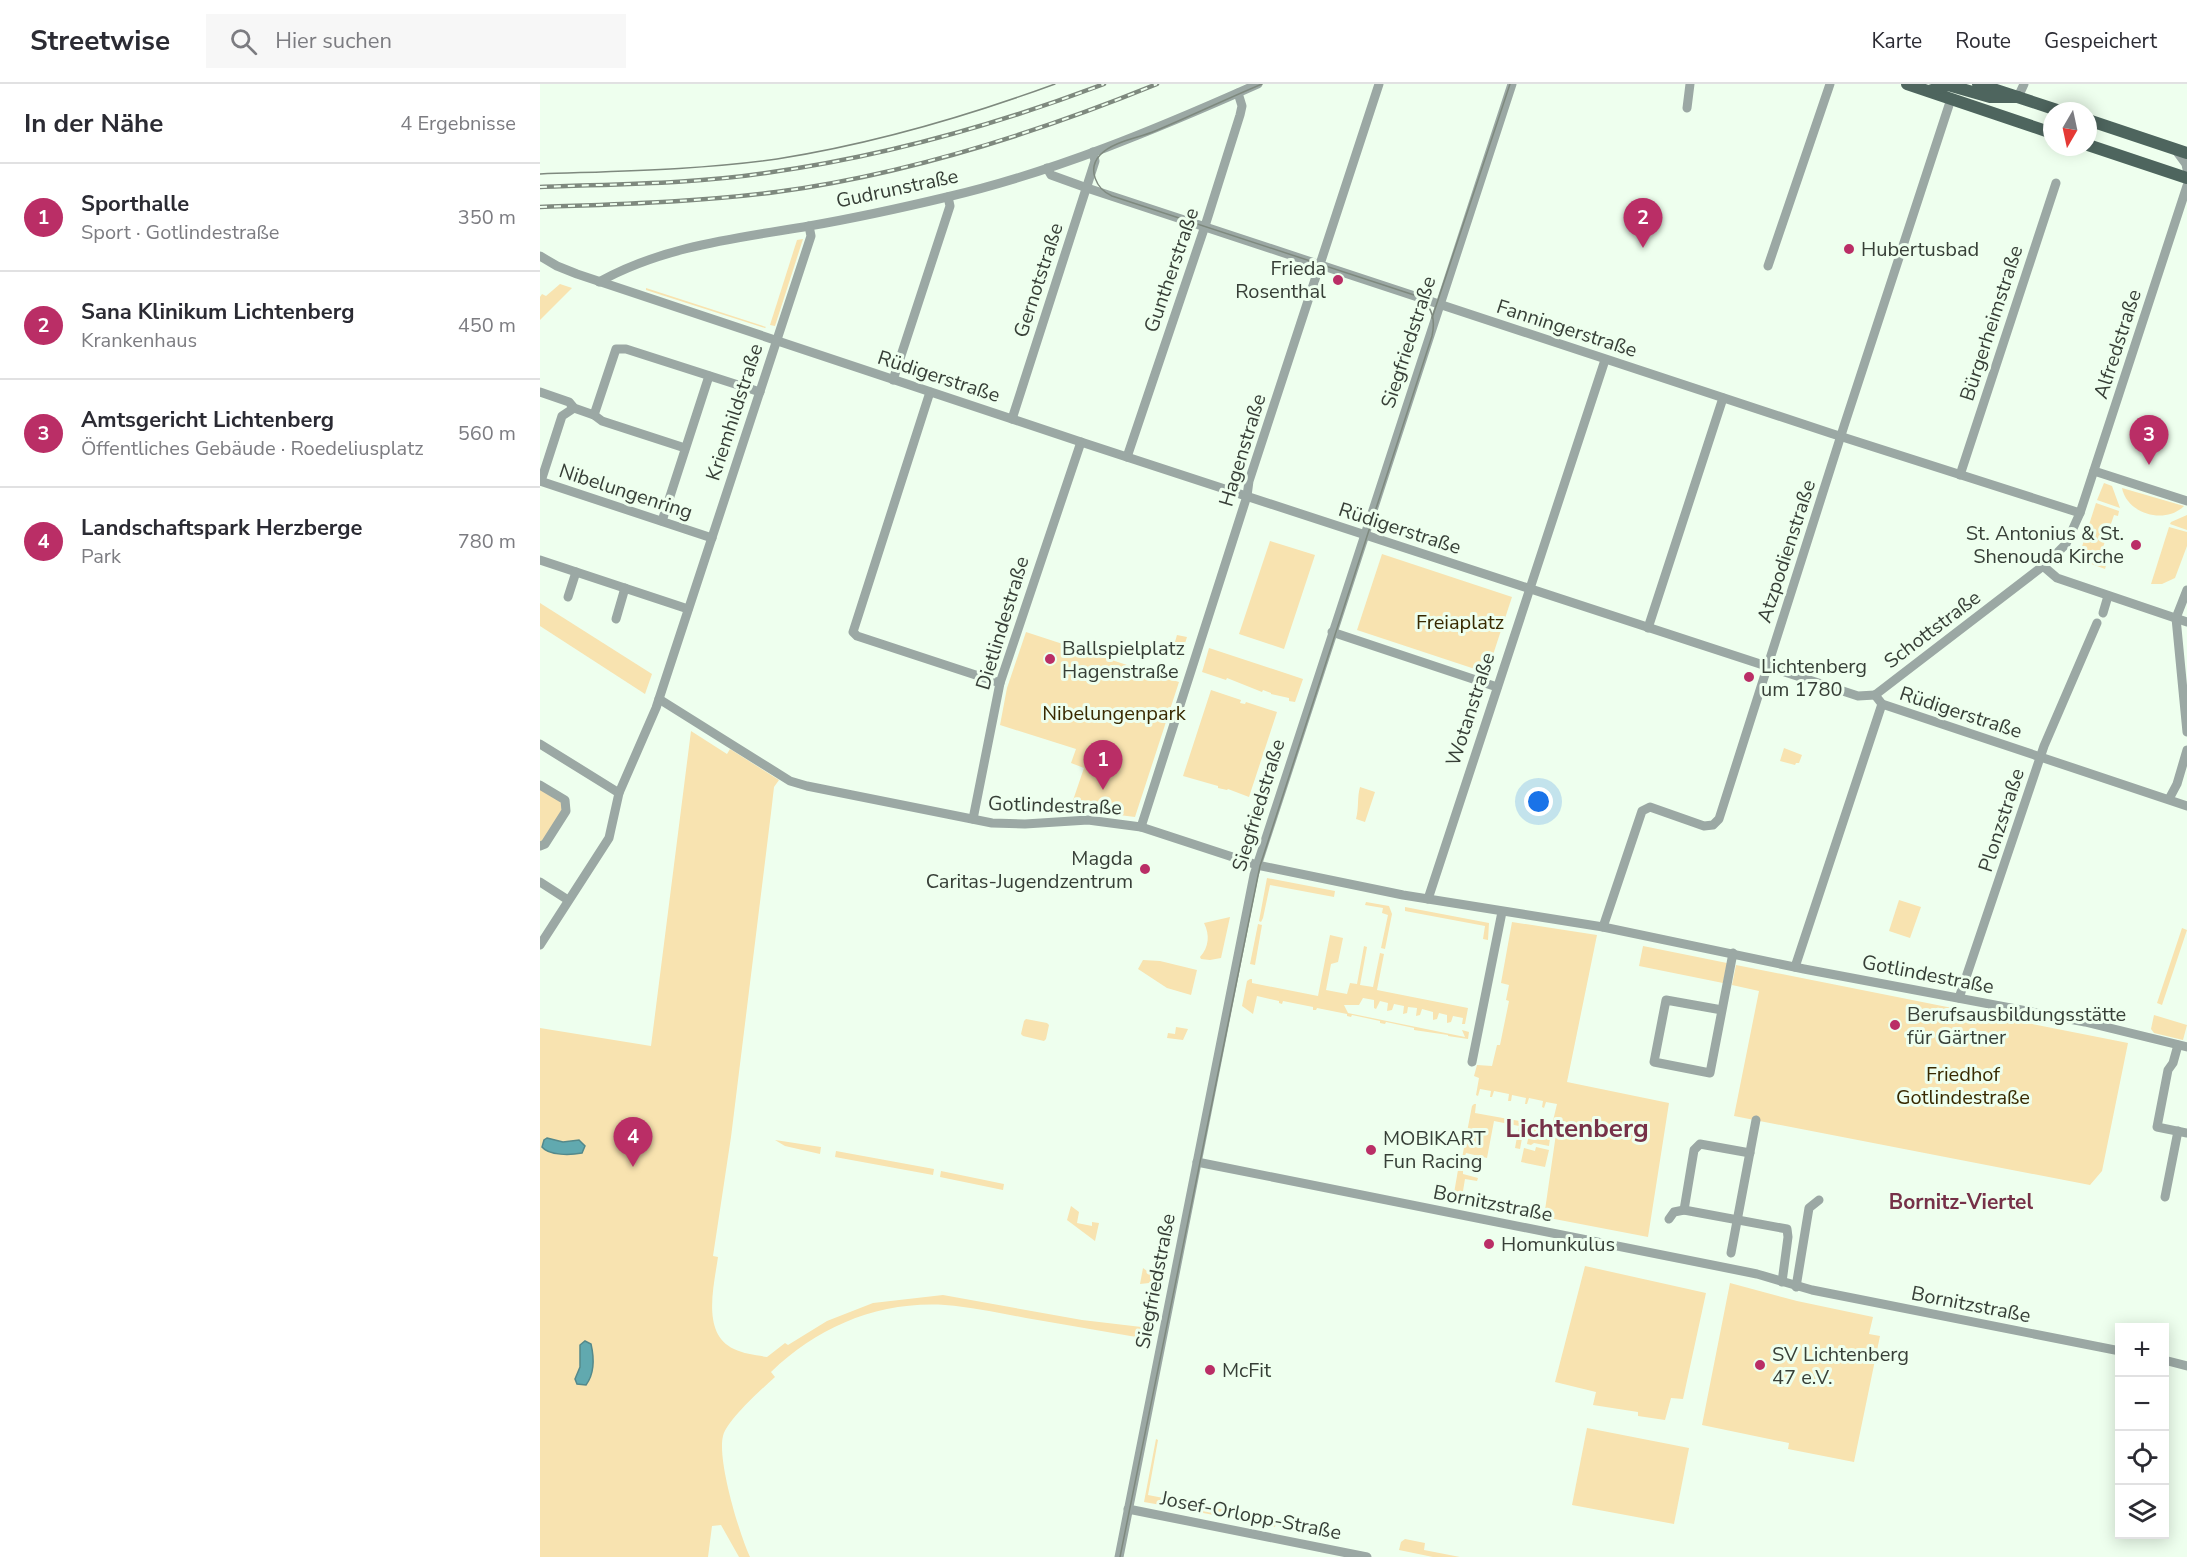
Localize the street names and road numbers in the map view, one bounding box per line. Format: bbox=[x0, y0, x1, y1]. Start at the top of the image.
street label: Gudrunstraße bbox=[834, 162, 961, 215]
street label: Guntherstraße bbox=[1138, 204, 1205, 336]
street label: Gernotstraße bbox=[1007, 219, 1070, 341]
street label: Bürgerheimstraße bbox=[1954, 242, 2029, 404]
street label: Siegfriedstraße bbox=[1374, 273, 1443, 412]
street label: Alfredstraße bbox=[2087, 286, 2148, 402]
street label: Fanningerstraße bbox=[1493, 293, 1641, 364]
street label: Kriemhildstraße bbox=[700, 340, 769, 484]
street label: Rüdigerstraße bbox=[874, 344, 1004, 409]
street label: Hagenstraße bbox=[1213, 390, 1272, 510]
street label: Nibelungenring bbox=[556, 457, 696, 526]
street label: Atzpodienstraße bbox=[1751, 476, 1822, 626]
street label: Rüdigerstraße bbox=[1335, 496, 1465, 561]
street label: Dietlindestraße bbox=[969, 553, 1036, 693]
street label: Schottstraße bbox=[1878, 584, 1986, 675]
street label: Wotanstraße bbox=[1439, 649, 1502, 769]
street label: Rüdigerstraße bbox=[1896, 680, 2026, 745]
street label: Siegfriedstraße bbox=[1226, 736, 1291, 875]
street label: Plonzstraße bbox=[1972, 765, 2031, 875]
street label: Gotlindestraße bbox=[988, 790, 1122, 821]
street label: Gotlindestraße bbox=[1860, 948, 1996, 1001]
street label: Bornitzstraße bbox=[1431, 1179, 1555, 1228]
street label: Siegfriedstraße bbox=[1129, 1211, 1182, 1351]
street label: Bornitzstraße bbox=[1909, 1280, 2033, 1329]
street label: Josef-Orlopp-Straße bbox=[1157, 1485, 1344, 1546]

